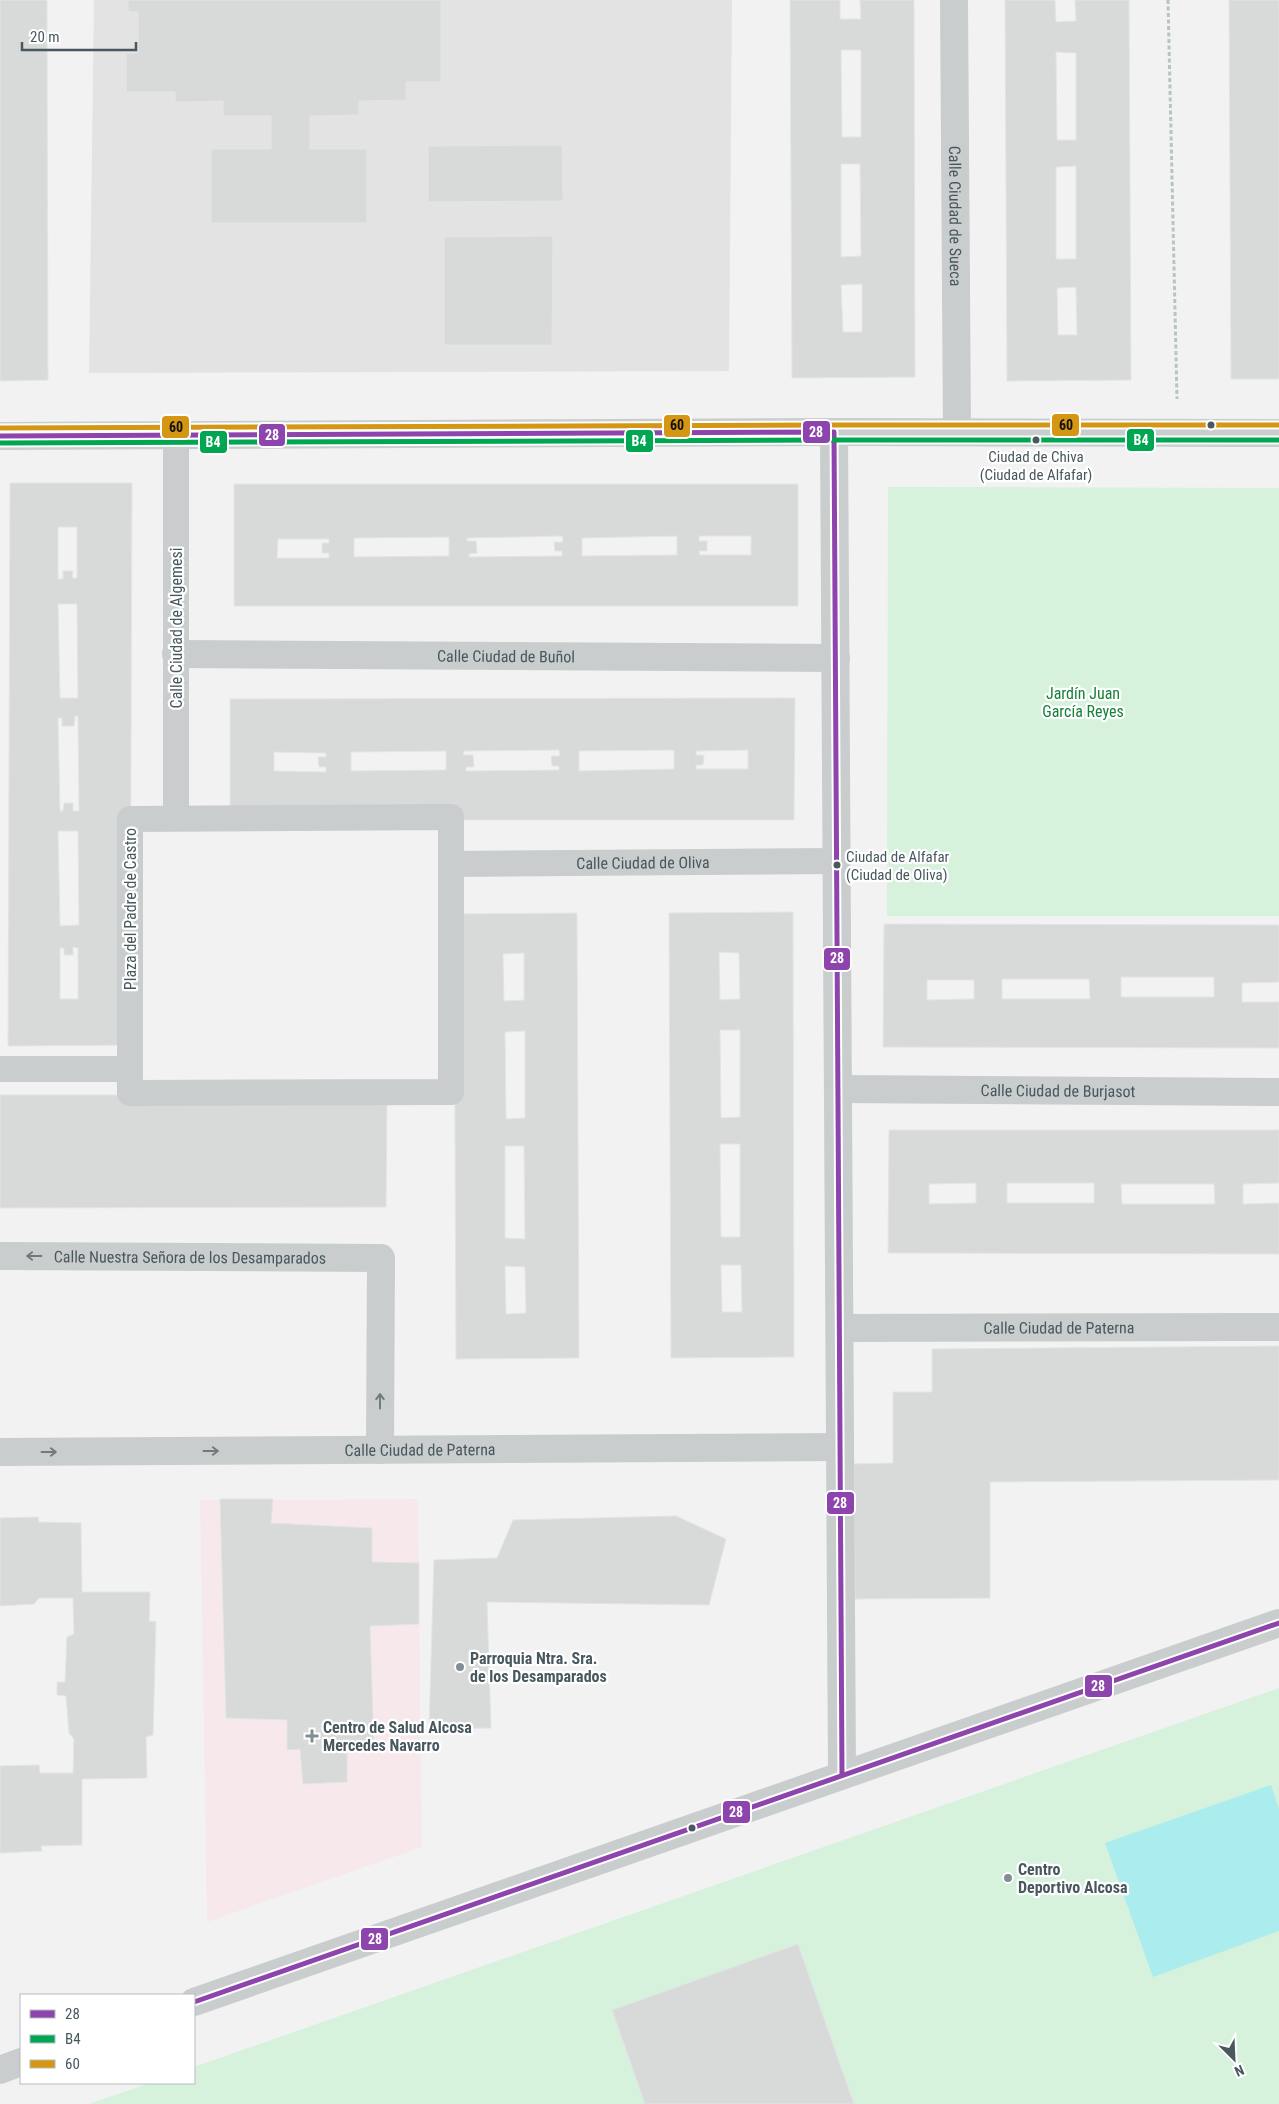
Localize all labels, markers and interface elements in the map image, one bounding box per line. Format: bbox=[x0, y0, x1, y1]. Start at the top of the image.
scale bar bbox=[22, 20, 136, 52]
text: 20 m bbox=[30, 28, 60, 46]
street label: Calle Ciudad de Sueca bbox=[945, 146, 965, 286]
line badge: 60 bbox=[1051, 413, 1080, 437]
line badge: 60 bbox=[663, 414, 691, 438]
line badge: 60 bbox=[161, 415, 190, 439]
text: 60 bbox=[670, 417, 684, 433]
text: 60 bbox=[1059, 417, 1073, 433]
text: 60 bbox=[169, 419, 183, 435]
line badge: 28 bbox=[802, 420, 831, 444]
unlabelled marker bbox=[1206, 420, 1216, 430]
line badge: 28 bbox=[258, 423, 286, 447]
text: 28 bbox=[809, 424, 823, 440]
text: 28 bbox=[265, 427, 279, 443]
line badge: B4 bbox=[1126, 428, 1155, 452]
line badge: B4 bbox=[625, 429, 654, 453]
line badge: B4 bbox=[199, 430, 228, 454]
text: B4 bbox=[1134, 432, 1148, 448]
text: B4 bbox=[632, 433, 646, 449]
text: B4 bbox=[206, 434, 220, 450]
marker: Ciudad de Chiva (Ciudad de Alfafar) bbox=[1031, 435, 1041, 445]
place label: Ciudad de Chiva (Ciudad de Alfafar) bbox=[980, 448, 1092, 484]
street label: Calle Ciudad de Algemesi bbox=[167, 548, 186, 708]
street label: Calle Ciudad de Buñol bbox=[437, 647, 575, 666]
park label: Jardín Juan García Reyes bbox=[1042, 684, 1124, 721]
street label: Plaza del Padre de Castro bbox=[121, 828, 140, 990]
place label: Ciudad de Alfafar (Ciudad de Oliva) bbox=[846, 848, 950, 884]
street label: Calle Ciudad de Oliva bbox=[576, 853, 710, 873]
marker: Ciudad de Alfafar (Ciudad de Oliva) bbox=[832, 860, 842, 870]
line badge: 28 bbox=[823, 947, 851, 971]
text: 28 bbox=[830, 950, 844, 966]
street label: Calle Ciudad de Burjasot bbox=[981, 1081, 1136, 1101]
street label: Calle Nuestra Señora de los Desamparados bbox=[54, 1247, 326, 1268]
one-way arrow bbox=[27, 1251, 43, 1261]
street label: Calle Ciudad de Paterna bbox=[983, 1318, 1135, 1338]
one-way arrow bbox=[375, 1393, 385, 1410]
street label: Calle Ciudad de Paterna bbox=[344, 1440, 496, 1460]
one-way arrow bbox=[202, 1446, 219, 1456]
one-way arrow bbox=[40, 1447, 56, 1457]
line badge: 28 bbox=[826, 1491, 855, 1515]
text: 28 bbox=[833, 1495, 847, 1511]
place label: Parroquia Ntra. Sra. de los Desamparados bbox=[470, 1649, 607, 1686]
marker: Parroquia Ntra. Sra. de los Desamparados bbox=[454, 1661, 466, 1673]
line badge: 28 bbox=[1084, 1674, 1113, 1698]
text: 28 bbox=[1091, 1678, 1105, 1694]
place label: Centro de Salud Alcosa Mercedes Navarro bbox=[323, 1718, 472, 1755]
marker: Centro de Salud Alcosa Mercedes Navarro bbox=[305, 1729, 319, 1743]
line badge: 28 bbox=[722, 1800, 751, 1824]
text: 28 bbox=[729, 1804, 743, 1820]
unlabelled marker bbox=[687, 1823, 697, 1833]
place label: Centro Deportivo Alcosa bbox=[1018, 1860, 1128, 1897]
marker: Centro Deportivo Alcosa bbox=[1002, 1872, 1014, 1884]
line badge: 28 bbox=[360, 1927, 389, 1951]
text: 28 bbox=[368, 1931, 382, 1947]
legend bbox=[20, 1994, 195, 2084]
text: 28 bbox=[65, 2005, 80, 2023]
text: B4 bbox=[65, 2030, 81, 2048]
north arrow bbox=[1209, 2034, 1259, 2084]
text: 60 bbox=[65, 2055, 80, 2073]
text: N bbox=[1232, 2062, 1246, 2080]

